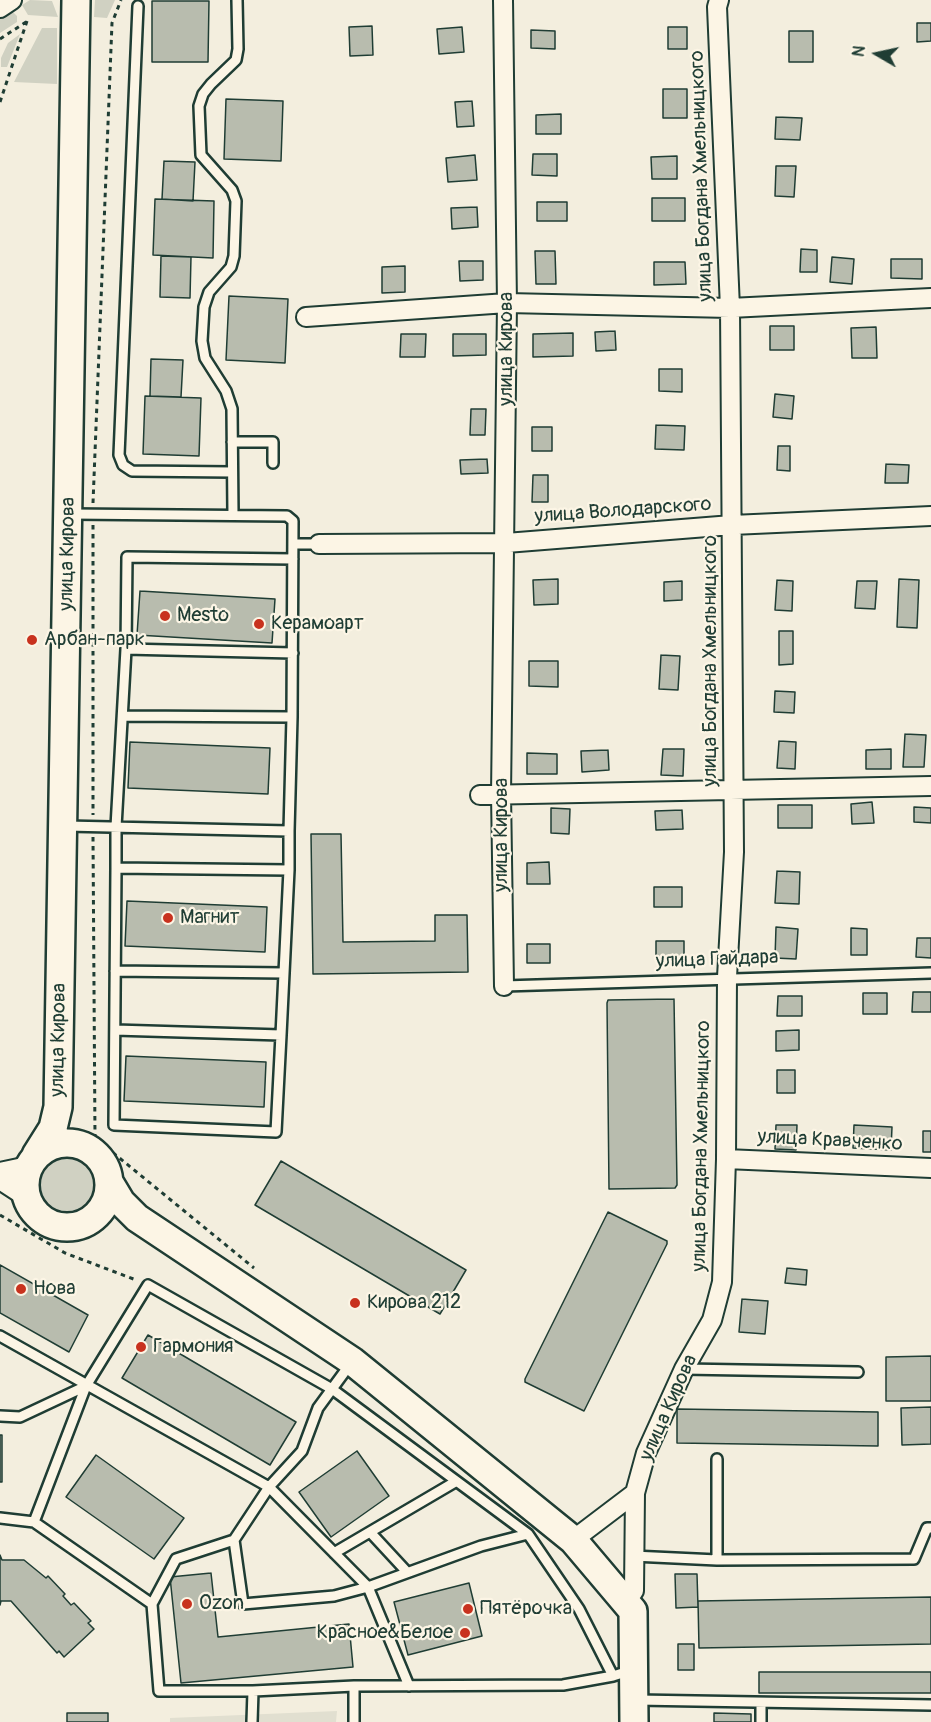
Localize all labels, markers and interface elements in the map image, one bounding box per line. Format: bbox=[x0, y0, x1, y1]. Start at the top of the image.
north arrow bbox=[847, 24, 907, 84]
text: N bbox=[848, 44, 870, 58]
street label: улица Богдана Хмельницкого bbox=[686, 50, 718, 302]
street label: улица Кирова bbox=[495, 292, 519, 406]
street label: улица Володарского bbox=[534, 493, 712, 529]
street label: улица Кирова bbox=[55, 497, 81, 611]
street label: улица Богдана Хмельницкого bbox=[699, 535, 723, 787]
place label: Mesto bbox=[177, 604, 229, 628]
marker: Mesto bbox=[158, 609, 172, 623]
place label: Керамоарт bbox=[271, 612, 364, 636]
marker: Керамоарт bbox=[252, 617, 266, 631]
place label: Арбан-парк bbox=[44, 628, 145, 652]
marker: Арбан-парк bbox=[25, 633, 39, 647]
street label: улица Кирова bbox=[490, 778, 514, 892]
place label: Магнит bbox=[180, 906, 239, 930]
marker: Магнит bbox=[161, 911, 175, 925]
street label: улица Гайдара bbox=[655, 946, 779, 974]
street label: улица Кирова bbox=[46, 983, 72, 1097]
street label: улица Богдана Хмельницкого bbox=[688, 1020, 716, 1272]
street label: улица Кравченко bbox=[757, 1125, 903, 1157]
place label: Нова bbox=[33, 1277, 76, 1301]
marker: Нова bbox=[14, 1282, 28, 1296]
place label: Кирова 212 bbox=[367, 1291, 461, 1315]
marker: Кирова 212 bbox=[348, 1296, 362, 1310]
place label: Гармония bbox=[153, 1335, 234, 1359]
marker: Гармония bbox=[134, 1340, 148, 1354]
street label: улица Кирова bbox=[635, 1351, 703, 1465]
place label: Ozon bbox=[199, 1592, 244, 1616]
marker: Ozon bbox=[180, 1597, 194, 1611]
place label: Пятёрочка bbox=[480, 1597, 572, 1621]
marker: Пятёрочка bbox=[461, 1602, 475, 1616]
place label: Красное&Белое bbox=[317, 1621, 453, 1645]
marker: Красное&Белое bbox=[458, 1626, 472, 1640]

